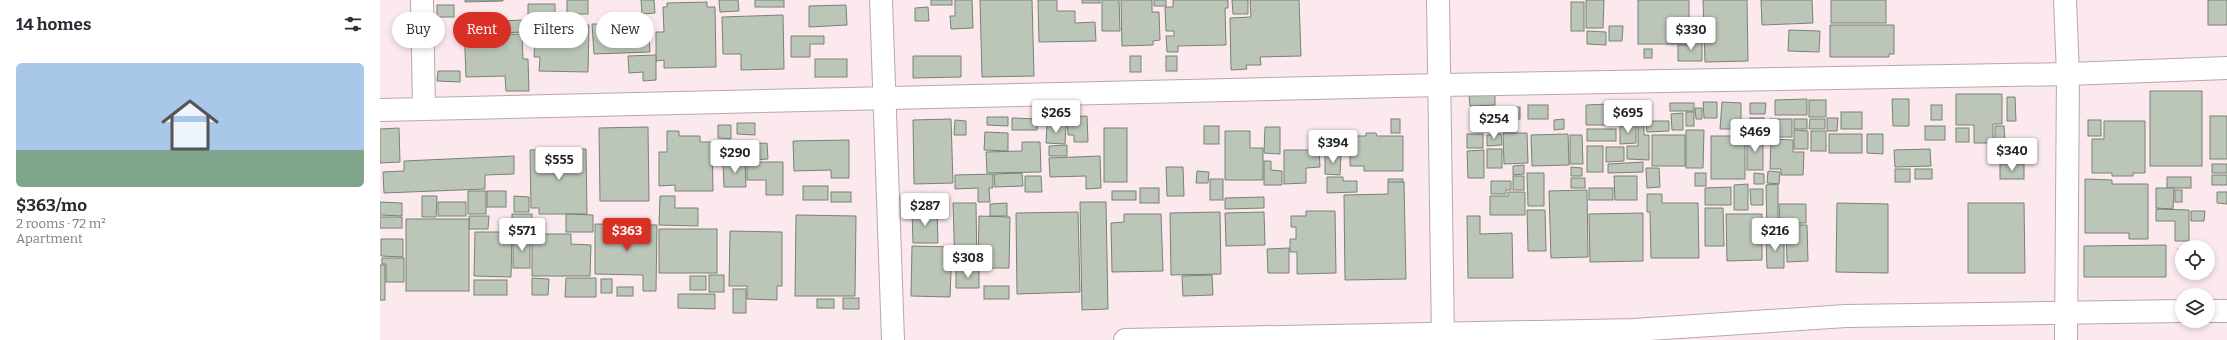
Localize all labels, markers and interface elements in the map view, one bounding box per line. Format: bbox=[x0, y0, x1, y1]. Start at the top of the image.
chip: Buy bbox=[392, 12, 445, 48]
chip: Rent bbox=[453, 12, 511, 48]
chip: Filters bbox=[519, 12, 588, 48]
chip: New bbox=[596, 12, 654, 48]
icon: filters bbox=[342, 13, 364, 35]
text: 14 homes bbox=[16, 14, 91, 35]
pin: $330 bbox=[1667, 17, 1715, 51]
text: $330 bbox=[1676, 22, 1706, 37]
icon: home bbox=[154, 89, 226, 161]
pin: $265 bbox=[1032, 100, 1080, 134]
pin: $695 bbox=[1604, 100, 1652, 134]
text: $265 bbox=[1041, 105, 1071, 120]
text: $695 bbox=[1613, 105, 1643, 120]
pin: $254 bbox=[1470, 106, 1518, 140]
text: $254 bbox=[1479, 111, 1509, 126]
pin: $469 bbox=[1731, 119, 1779, 153]
text: $469 bbox=[1739, 124, 1771, 139]
pin: $394 bbox=[1309, 130, 1357, 164]
text: $394 bbox=[1318, 135, 1348, 150]
pin: $340 bbox=[1988, 138, 2036, 172]
pin: $290 bbox=[711, 140, 759, 174]
text: $340 bbox=[1996, 143, 2028, 158]
text: $290 bbox=[719, 145, 751, 160]
pin: $555 bbox=[535, 147, 583, 181]
text: $555 bbox=[544, 152, 574, 167]
pin: $287 bbox=[901, 193, 949, 227]
text: $363/mo bbox=[16, 195, 87, 216]
text: $287 bbox=[910, 198, 940, 213]
text: 2 rooms · 72 m² bbox=[16, 216, 106, 231]
pin: $571 bbox=[498, 218, 546, 252]
pin: $363 bbox=[603, 218, 651, 252]
pin: $216 bbox=[1751, 218, 1799, 252]
text: $571 bbox=[508, 223, 536, 238]
text: $363 bbox=[612, 223, 642, 238]
text: $216 bbox=[1761, 223, 1789, 238]
text: Apartment bbox=[16, 231, 83, 246]
map controls bbox=[2175, 240, 2215, 328]
button: locate bbox=[2175, 240, 2215, 280]
pin: $308 bbox=[944, 245, 992, 279]
text: $308 bbox=[952, 250, 984, 265]
button: layers bbox=[2175, 288, 2215, 328]

